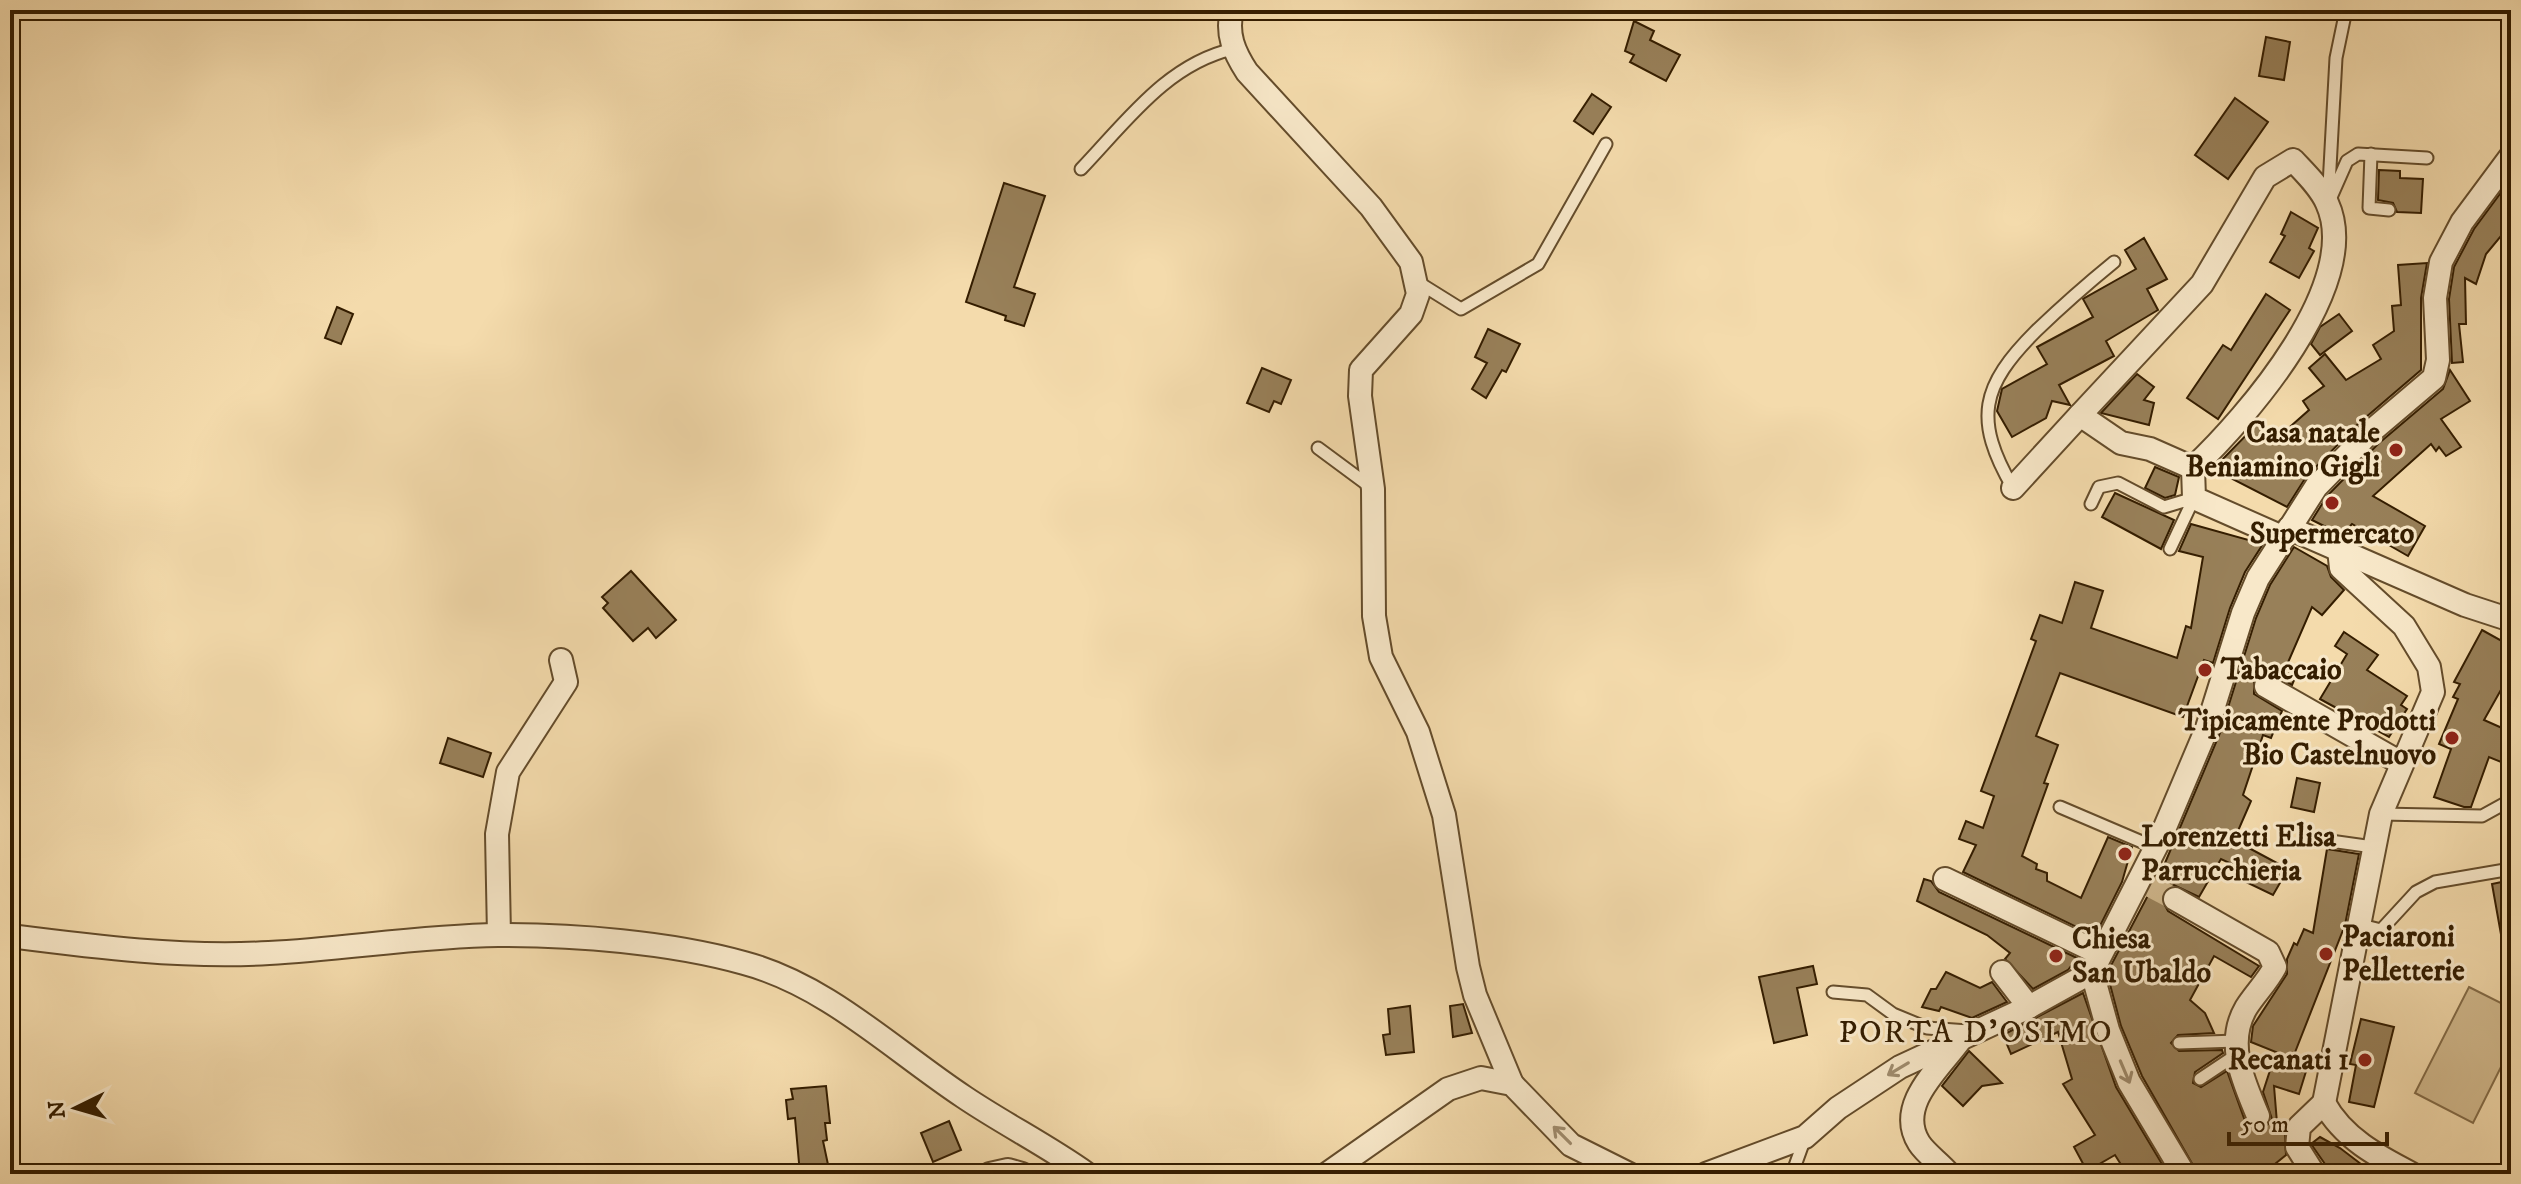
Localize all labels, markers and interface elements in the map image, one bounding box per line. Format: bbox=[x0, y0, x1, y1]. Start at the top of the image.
place label: Casa natale Beniamino Gigli bbox=[2186, 415, 2381, 486]
marker: Casa natale Beniamino Gigli bbox=[2387, 441, 2405, 459]
marker: Supermercato bbox=[2323, 494, 2341, 512]
place label: Supermercato bbox=[2250, 516, 2414, 553]
place label: Tabaccaio bbox=[2220, 652, 2341, 689]
marker: Tabaccaio bbox=[2196, 661, 2214, 679]
place label: Tipicamente Prodotti Bio Castelnuovo bbox=[2178, 703, 2436, 774]
marker: Tipicamente Prodotti Bio Castelnuovo bbox=[2443, 729, 2461, 747]
place label: Lorenzetti Elisa Parrucchieria bbox=[2141, 819, 2337, 890]
marker: Lorenzetti Elisa Parrucchieria bbox=[2116, 845, 2134, 863]
place label: Paciaroni Pelletterie bbox=[2342, 919, 2465, 990]
place label: Chiesa San Ubaldo bbox=[2072, 921, 2211, 992]
marker: Paciaroni Pelletterie bbox=[2317, 945, 2335, 963]
marker: Chiesa San Ubaldo bbox=[2047, 947, 2065, 965]
district label: PORTA D'OSIMO bbox=[1838, 1013, 2114, 1053]
place label: Recanati 1 bbox=[2228, 1042, 2349, 1079]
marker: Recanati 1 bbox=[2356, 1051, 2374, 1069]
one-way arrow bbox=[2118, 1059, 2133, 1084]
one-way arrow bbox=[1887, 1062, 1910, 1078]
north arrow bbox=[36, 1068, 116, 1148]
scale bar bbox=[2229, 1096, 2387, 1146]
text: N bbox=[43, 1099, 72, 1120]
text: 50 m bbox=[2241, 1110, 2289, 1140]
one-way arrow bbox=[1552, 1126, 1572, 1145]

